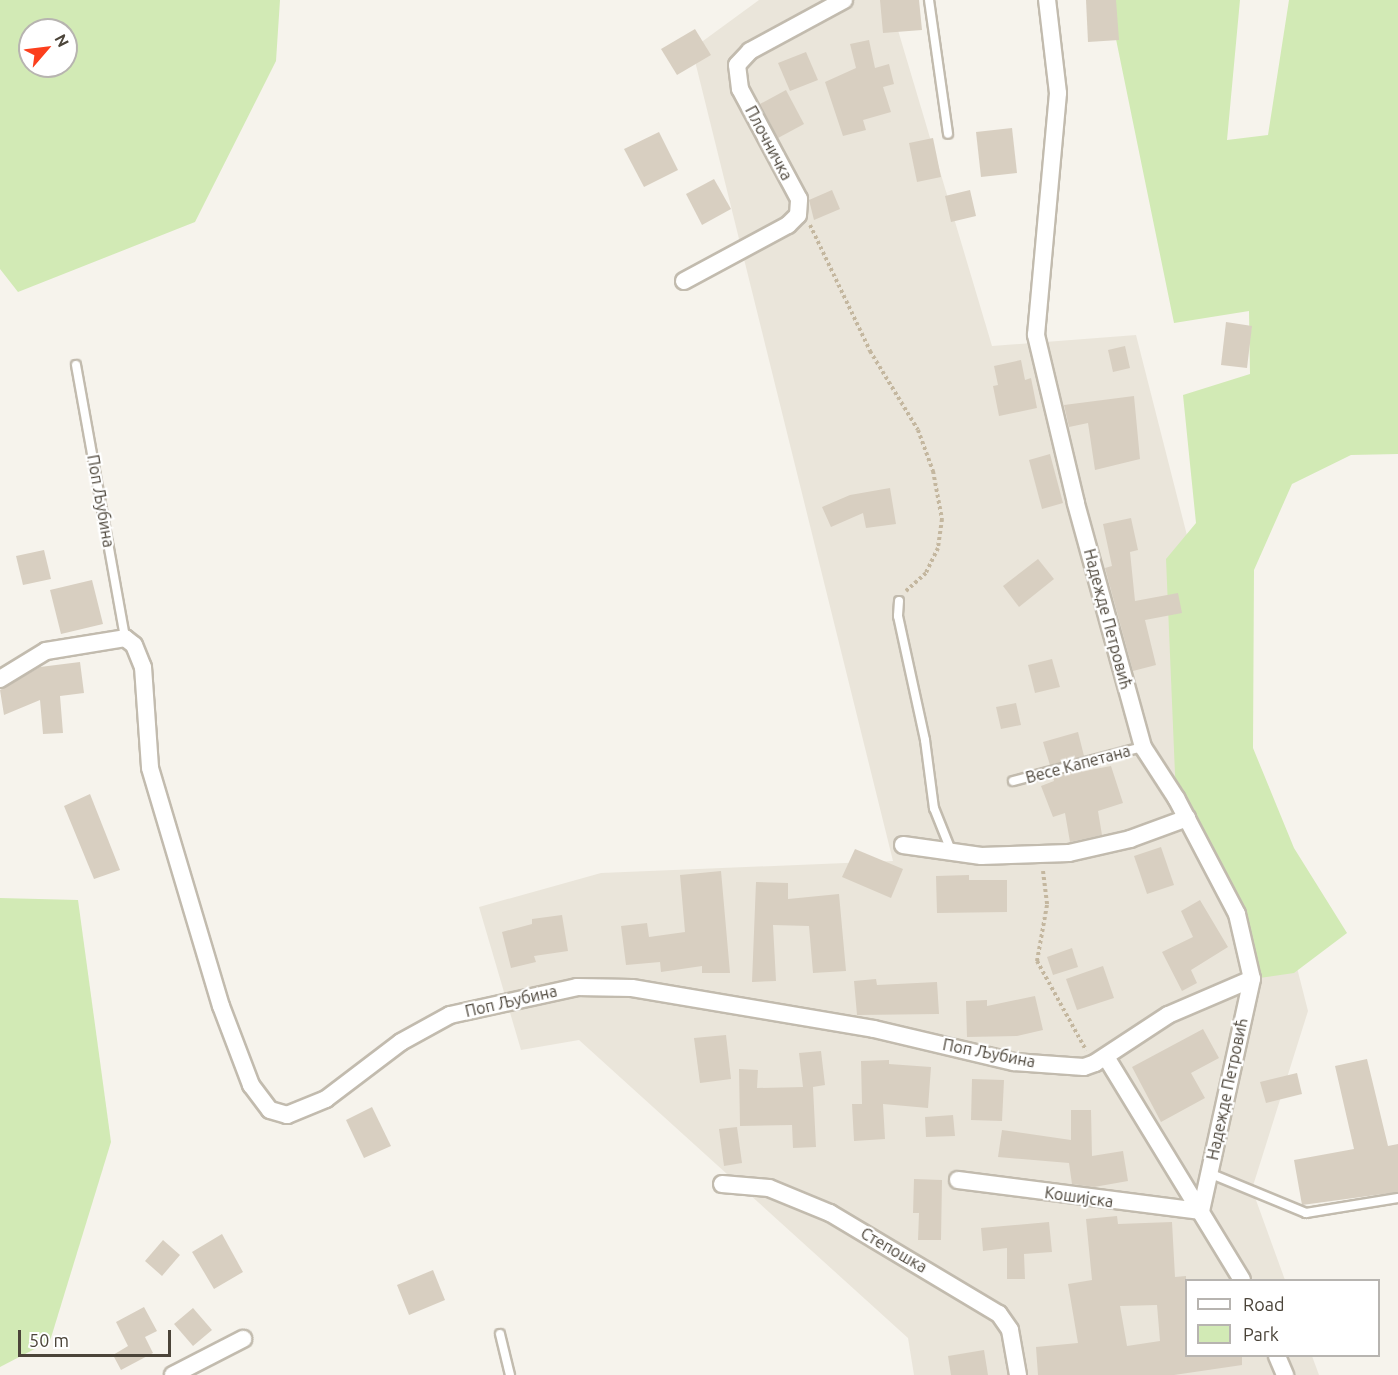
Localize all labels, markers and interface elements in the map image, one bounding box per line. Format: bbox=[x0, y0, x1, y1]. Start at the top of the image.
north arrow bbox=[18, 18, 78, 78]
text: N bbox=[51, 31, 73, 50]
street label: Плочничка bbox=[741, 102, 797, 184]
street label: Поп Љубина bbox=[83, 453, 119, 549]
street label: Надежде Петровић bbox=[1080, 547, 1136, 691]
street label: Весе Капетана bbox=[1023, 741, 1133, 787]
street label: Поп Љубина bbox=[463, 981, 559, 1021]
street label: Надежде Петровић bbox=[1203, 1016, 1251, 1162]
street label: Поп Љубина bbox=[941, 1035, 1037, 1071]
street label: Кошијска bbox=[1043, 1183, 1115, 1211]
street label: Степошка bbox=[857, 1223, 931, 1277]
legend bbox=[1185, 1279, 1380, 1357]
text: Road bbox=[1243, 1294, 1285, 1314]
scale bar bbox=[21, 1318, 174, 1356]
text: Park bbox=[1243, 1324, 1279, 1344]
text: 50 m bbox=[29, 1330, 69, 1350]

